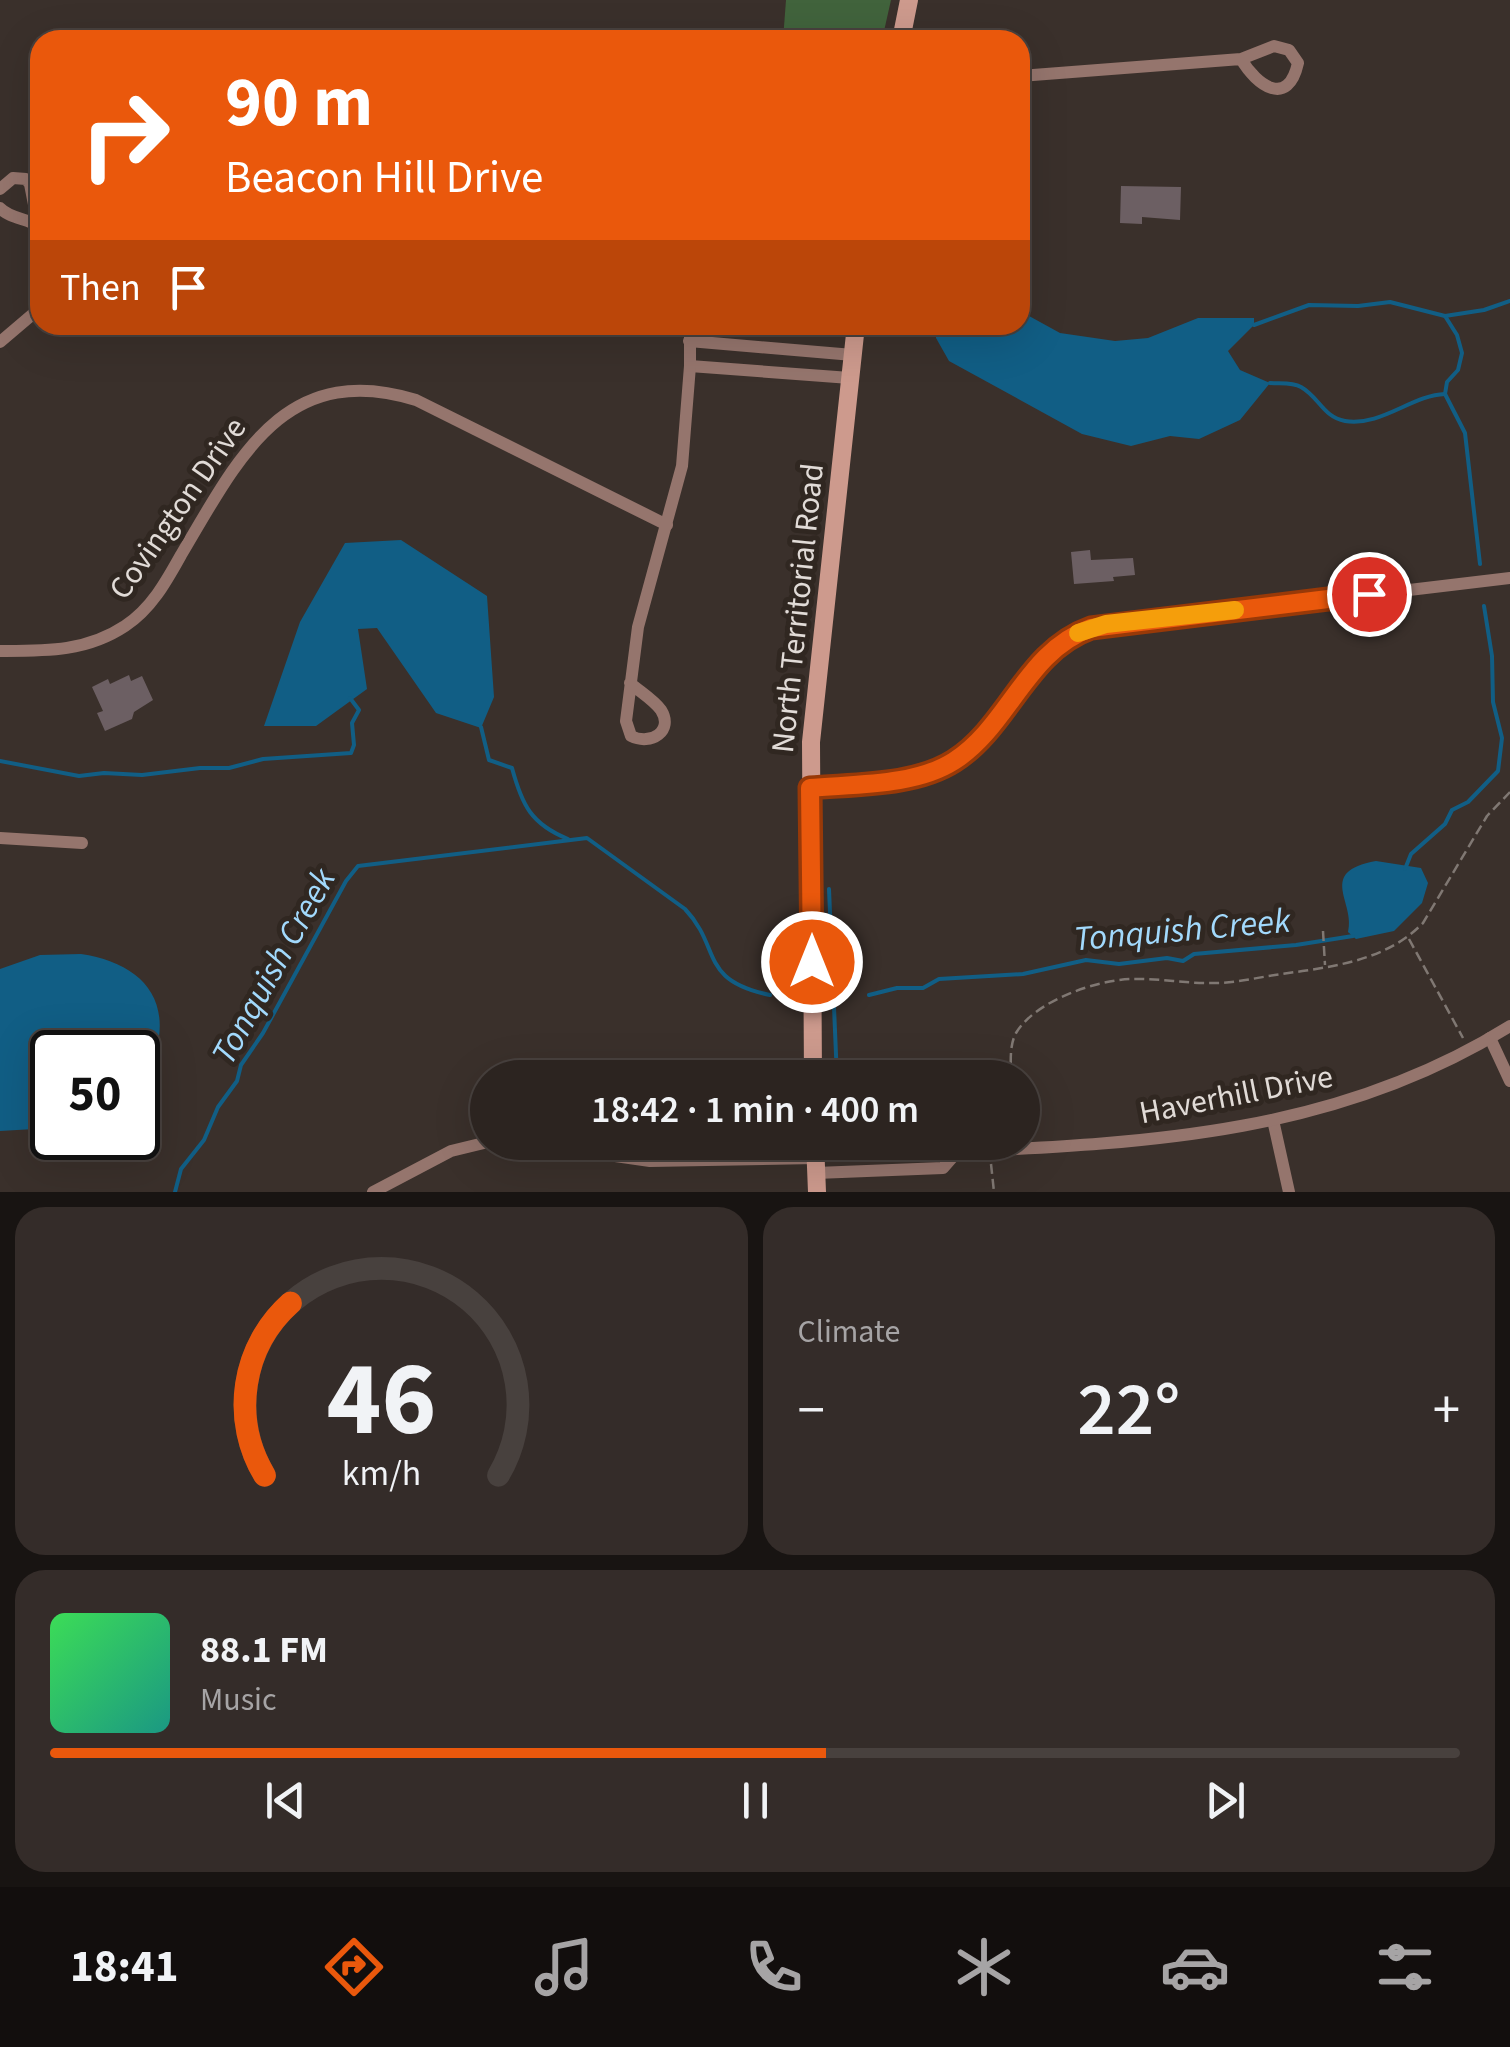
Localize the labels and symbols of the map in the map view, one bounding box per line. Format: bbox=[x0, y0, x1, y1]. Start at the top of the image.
street label: Covington Drive bbox=[98, 408, 258, 609]
street label: North Territorial Road bbox=[760, 461, 836, 755]
pin bbox=[1327, 552, 1412, 637]
water label: Tonquish Creek bbox=[199, 858, 349, 1074]
water label: Tonquish Creek bbox=[1072, 895, 1294, 964]
position arrow bbox=[760, 910, 864, 1014]
speed limit sign: 50 bbox=[30, 1030, 160, 1160]
street label: Haverhill Drive bbox=[1136, 1054, 1337, 1136]

